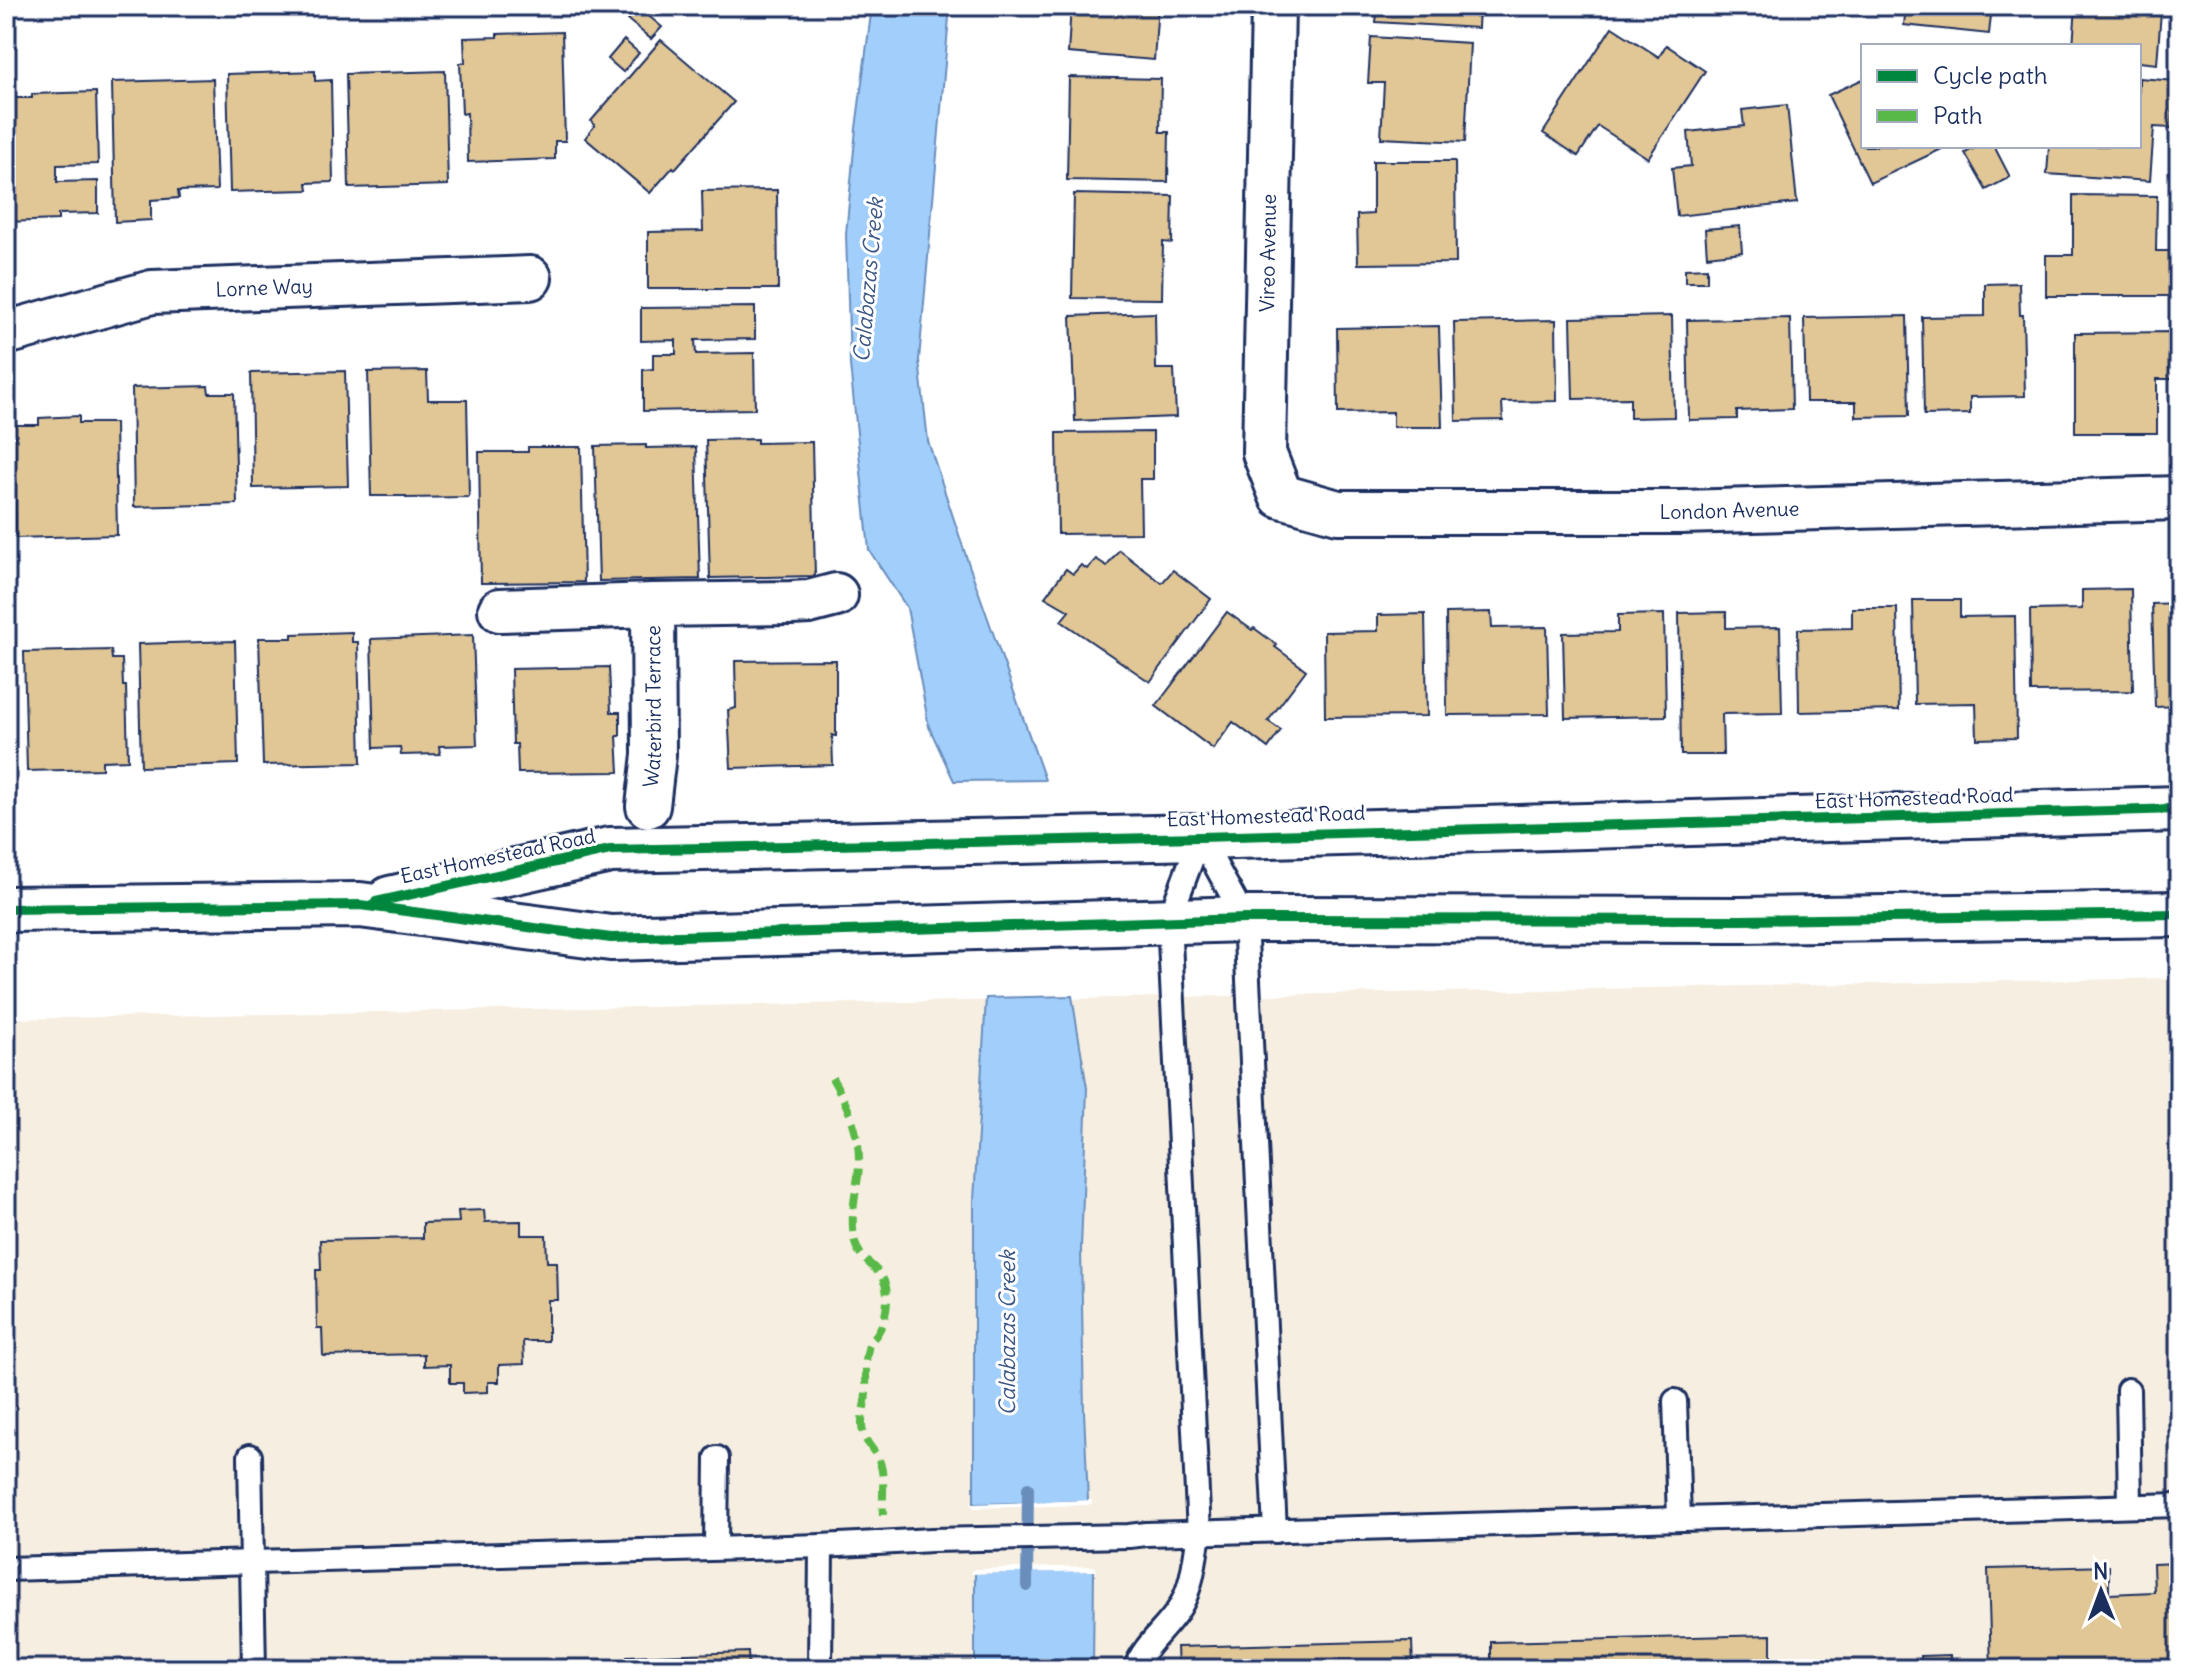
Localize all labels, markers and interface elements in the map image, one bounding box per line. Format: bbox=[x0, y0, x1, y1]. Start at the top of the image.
legend bbox=[1861, 44, 2141, 148]
text: Cycle path bbox=[1933, 60, 2048, 90]
text: Path bbox=[1933, 100, 1983, 130]
street label: Vireo Avenue bbox=[1254, 194, 1281, 312]
water label: Calabazas Creek bbox=[847, 195, 889, 363]
street label: Lorne Way bbox=[215, 273, 313, 302]
street label: London Avenue bbox=[1659, 496, 1800, 524]
street label: Waterbird Terrace bbox=[637, 625, 666, 789]
street label: East Homestead Road bbox=[1814, 782, 2014, 813]
street label: East Homestead Road bbox=[1166, 800, 1366, 831]
street label: East Homestead Road bbox=[398, 823, 598, 888]
water label: Calabazas Creek bbox=[993, 1249, 1021, 1415]
north arrow bbox=[2061, 1551, 2141, 1631]
text: N bbox=[2093, 1557, 2108, 1585]

